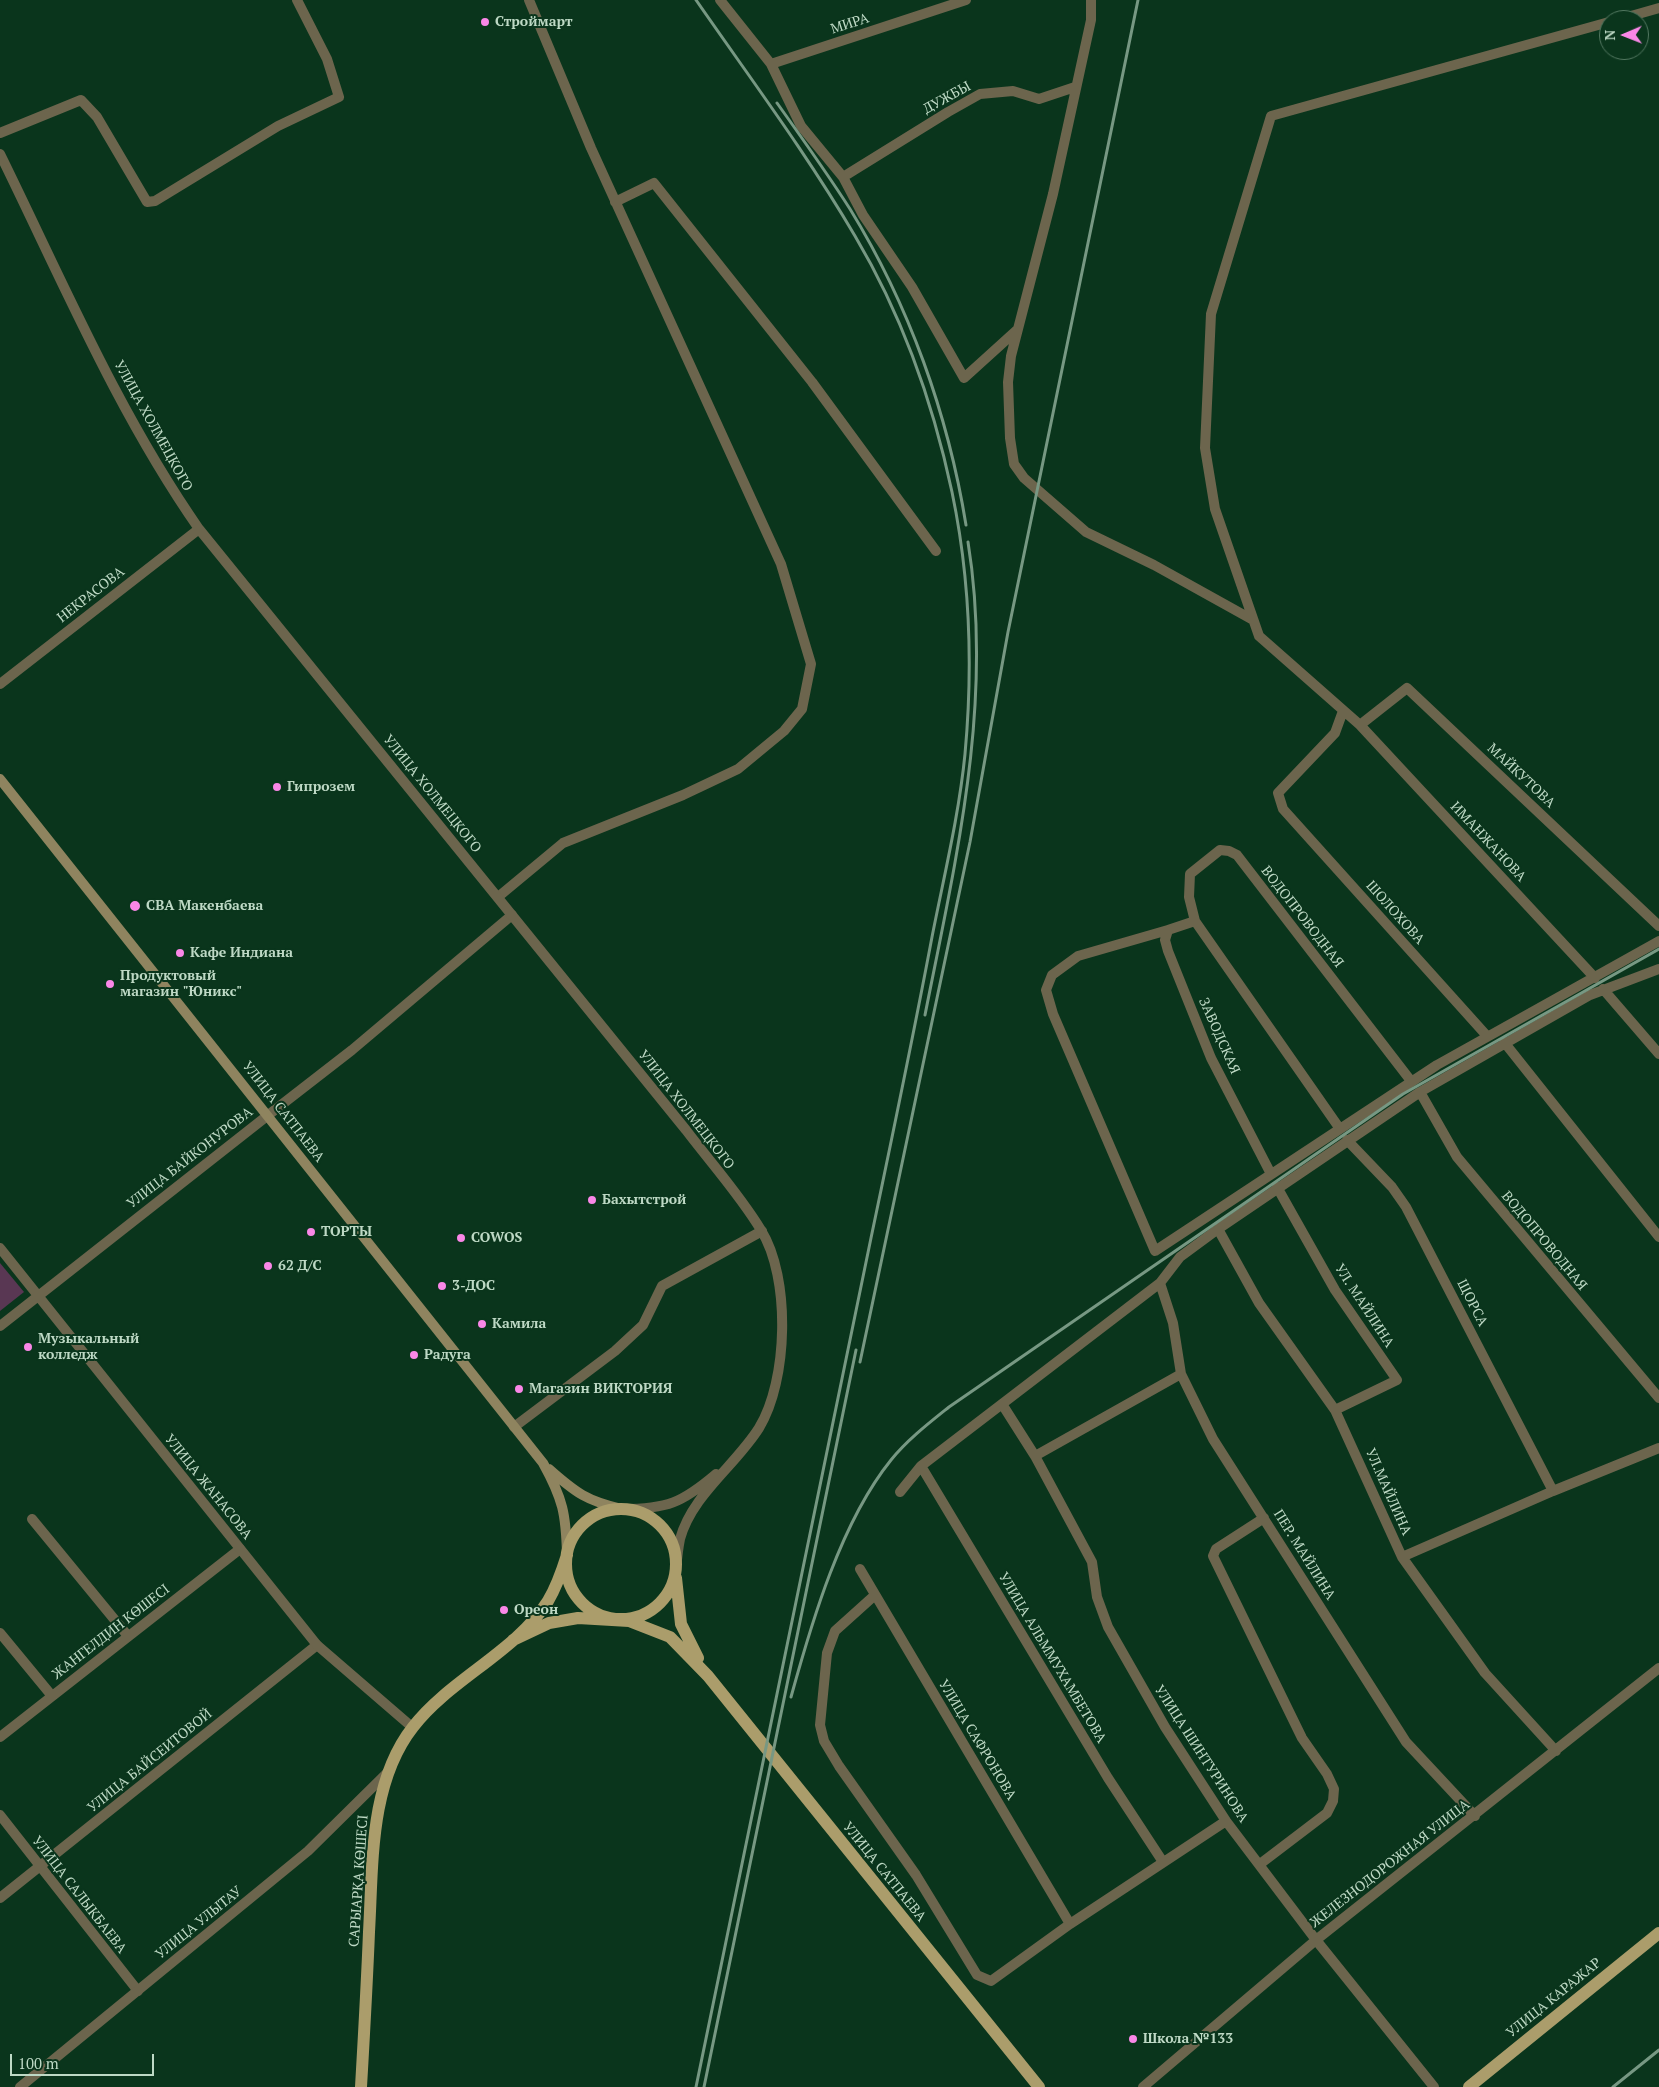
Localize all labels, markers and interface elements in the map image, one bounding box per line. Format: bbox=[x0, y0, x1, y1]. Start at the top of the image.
street label: МИРА bbox=[829, 10, 871, 38]
north arrow bbox=[1599, 10, 1649, 60]
place label: Строймарт bbox=[495, 14, 573, 30]
marker: Строймарт bbox=[479, 16, 491, 28]
text: N bbox=[1600, 30, 1619, 41]
street label: ДУЖБЫ bbox=[920, 78, 974, 118]
street label: УЛИЦА ХОЛМЕЦКОГО bbox=[110, 358, 196, 494]
street label: НЕКРАСОВА bbox=[54, 564, 128, 626]
street label: УЛИЦА ХОЛМЕЦКОГО bbox=[379, 732, 485, 856]
street label: МАЙКУТОВА bbox=[1484, 740, 1558, 812]
place label: Гипрозем bbox=[287, 779, 355, 795]
marker: Гипрозем bbox=[271, 781, 283, 793]
street label: ИМАНЖАНОВА bbox=[1447, 798, 1529, 886]
street label: ВОДОПРОВОДНАЯ bbox=[1257, 863, 1347, 971]
street label: ШОЛОХОВА bbox=[1362, 878, 1428, 948]
place label: СВА Макенбаева bbox=[146, 898, 263, 914]
marker: СВА Макенбаева bbox=[128, 899, 142, 913]
place label: Кафе Индиана bbox=[190, 945, 293, 961]
marker: Кафе Индиана bbox=[174, 947, 186, 959]
place label: Продуктовый магазин "Юникс" bbox=[120, 968, 242, 1000]
marker: Продуктовый магазин "Юникс" bbox=[104, 978, 116, 990]
street label: ЗАВОДСКАЯ bbox=[1195, 995, 1243, 1077]
street label: УЛИЦА ХОЛМЕЦКОГО bbox=[634, 1047, 738, 1173]
street label: УЛИЦА САТПАЕВА bbox=[238, 1058, 328, 1166]
street label: УЛИЦА БАЙКОНУРОВА bbox=[124, 1104, 256, 1212]
street label: ВОДОПРОВОДНАЯ bbox=[1498, 1188, 1590, 1294]
place label: Бахытстрой bbox=[602, 1192, 686, 1208]
marker: Бахытстрой bbox=[586, 1194, 598, 1206]
place label: ТОРТЫ bbox=[321, 1224, 372, 1240]
marker: ТОРТЫ bbox=[305, 1226, 317, 1238]
place label: COWOS bbox=[471, 1230, 522, 1246]
marker: COWOS bbox=[455, 1232, 467, 1244]
place label: 62 Д/С bbox=[278, 1258, 322, 1274]
marker: 62 Д/С bbox=[262, 1260, 274, 1272]
street label: УЛ. МАЙЛИНА bbox=[1331, 1261, 1397, 1351]
street label: ЩОРСА bbox=[1453, 1277, 1491, 1329]
place label: 3-ДОС bbox=[452, 1278, 495, 1294]
marker: 3-ДОС bbox=[436, 1280, 448, 1292]
place label: Камила bbox=[492, 1316, 546, 1332]
marker: Камила bbox=[476, 1318, 488, 1330]
place label: Музыкальный колледж bbox=[38, 1331, 139, 1364]
marker: Музыкальный колледж bbox=[22, 1341, 34, 1353]
place label: Радуга bbox=[424, 1347, 471, 1363]
marker: Радуга bbox=[408, 1349, 420, 1361]
place label: Магазин ВИКТОРИЯ bbox=[529, 1381, 672, 1397]
marker: Магазин ВИКТОРИЯ bbox=[513, 1383, 525, 1395]
street label: УЛИЦА ЖАНАСОВА bbox=[161, 1431, 255, 1543]
street label: УЛ.МАЙЛИНА bbox=[1361, 1446, 1415, 1538]
street label: ПЕР. МАЙЛИНА bbox=[1269, 1507, 1339, 1603]
street label: УЛИЦА АЛЬММУХАМБЕТОВА bbox=[994, 1570, 1110, 1746]
street label: ЖАНГЕЛДИН КӨШЕСІ bbox=[49, 1581, 173, 1683]
place label: Ореон bbox=[514, 1602, 558, 1618]
marker: Ореон bbox=[498, 1604, 510, 1616]
street label: УЛИЦА САФРОНОВА bbox=[934, 1677, 1020, 1803]
street label: УЛИЦА ШИНТУРИНОВА bbox=[1150, 1682, 1252, 1826]
street label: УЛИЦА БАЙСЕИТОВОЙ bbox=[84, 1706, 216, 1816]
street label: ЖЕЛЕЗНОДОРОЖНАЯ УЛИЦА bbox=[1307, 1796, 1473, 1932]
street label: САРЫАРҚА КӨШЕСІ bbox=[346, 1814, 372, 1948]
street label: УЛИЦА САТПАЕВА bbox=[839, 1819, 929, 1925]
street label: УЛИЦА САЛЫКБАЕВА bbox=[28, 1833, 130, 1957]
street label: УЛИЦА УЛЫТАУ bbox=[153, 1883, 245, 1963]
street label: УЛИЦА КАРАЖАР bbox=[1503, 1955, 1605, 2041]
place label: Школа №133 bbox=[1143, 2031, 1233, 2047]
marker: Школа №133 bbox=[1127, 2033, 1139, 2045]
scale bar bbox=[12, 2044, 156, 2076]
text: 100 m bbox=[18, 2053, 59, 2073]

